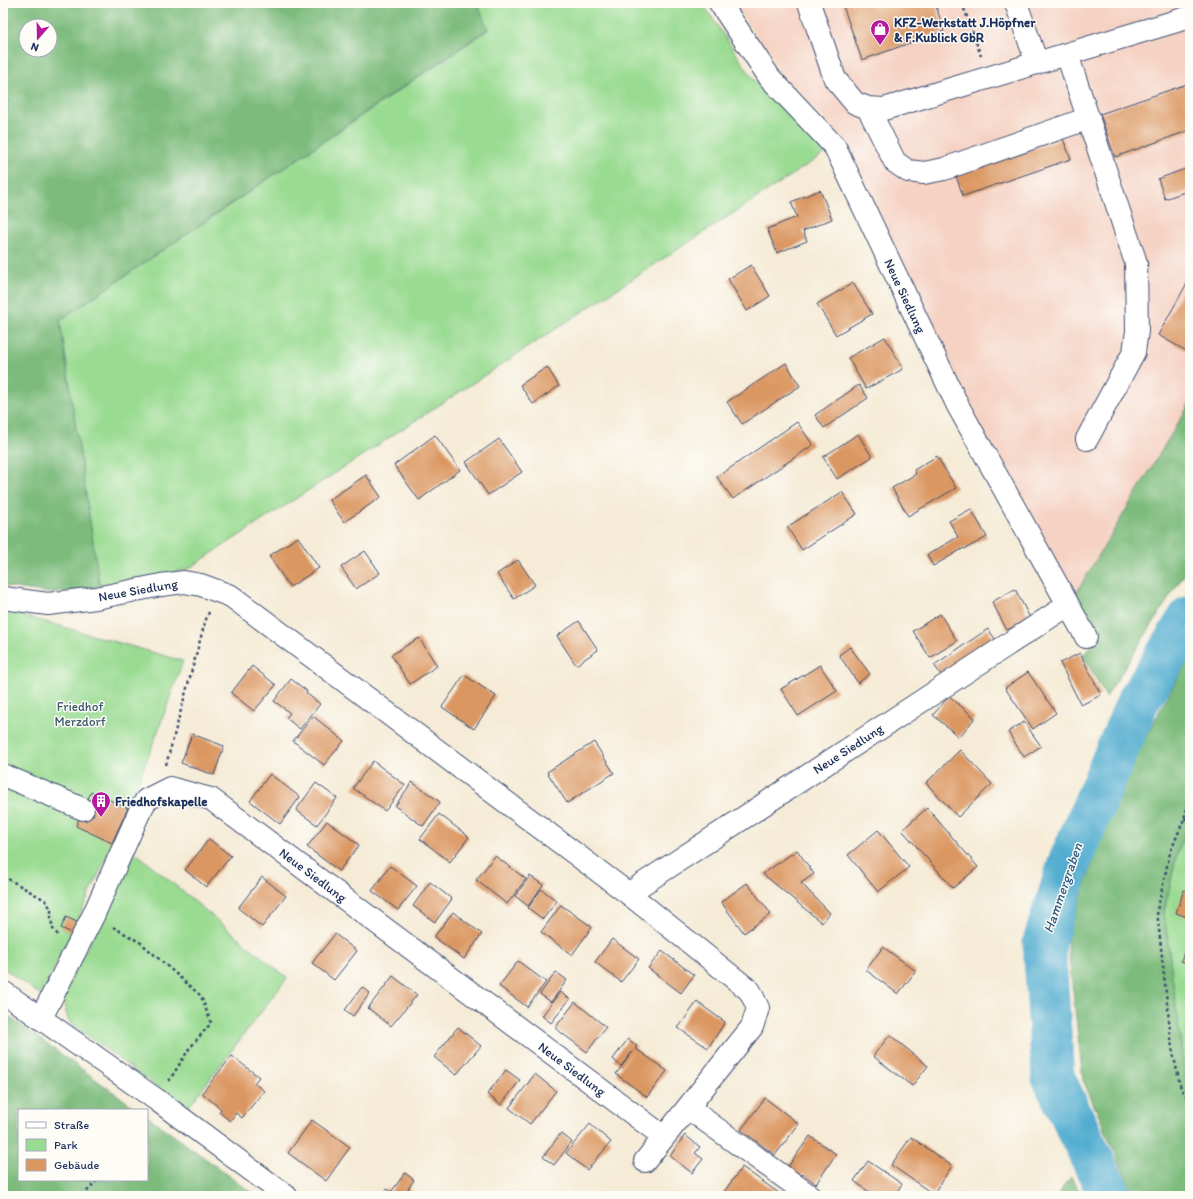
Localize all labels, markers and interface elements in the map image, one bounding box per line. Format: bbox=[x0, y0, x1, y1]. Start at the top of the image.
place label: KFZ-Werkstatt J.Höpfner & F.Kublick GbR bbox=[894, 15, 1036, 45]
north arrow bbox=[18, 18, 58, 58]
shop icon: KFZ-Werkstatt J.Höpfner & F.Kublick GbR bbox=[869, 18, 891, 46]
text: N bbox=[29, 40, 40, 54]
street label: Neue Siedlung bbox=[881, 256, 929, 336]
street label: Neue Siedlung bbox=[97, 576, 179, 604]
park label: Friedhof Merzdorf bbox=[54, 699, 106, 729]
street label: Neue Siedlung bbox=[810, 721, 886, 777]
building icon: Friedhofskapelle bbox=[90, 790, 112, 818]
place label: Friedhofskapelle bbox=[115, 794, 208, 810]
water label: Hammergraben bbox=[1040, 841, 1086, 935]
street label: Neue Siedlung bbox=[276, 845, 350, 905]
street label: Neue Siedlung bbox=[535, 1039, 609, 1099]
legend bbox=[18, 1109, 148, 1181]
text: Straße bbox=[54, 1118, 89, 1132]
text: Park bbox=[54, 1138, 78, 1152]
text: Gebäude bbox=[54, 1158, 99, 1172]

